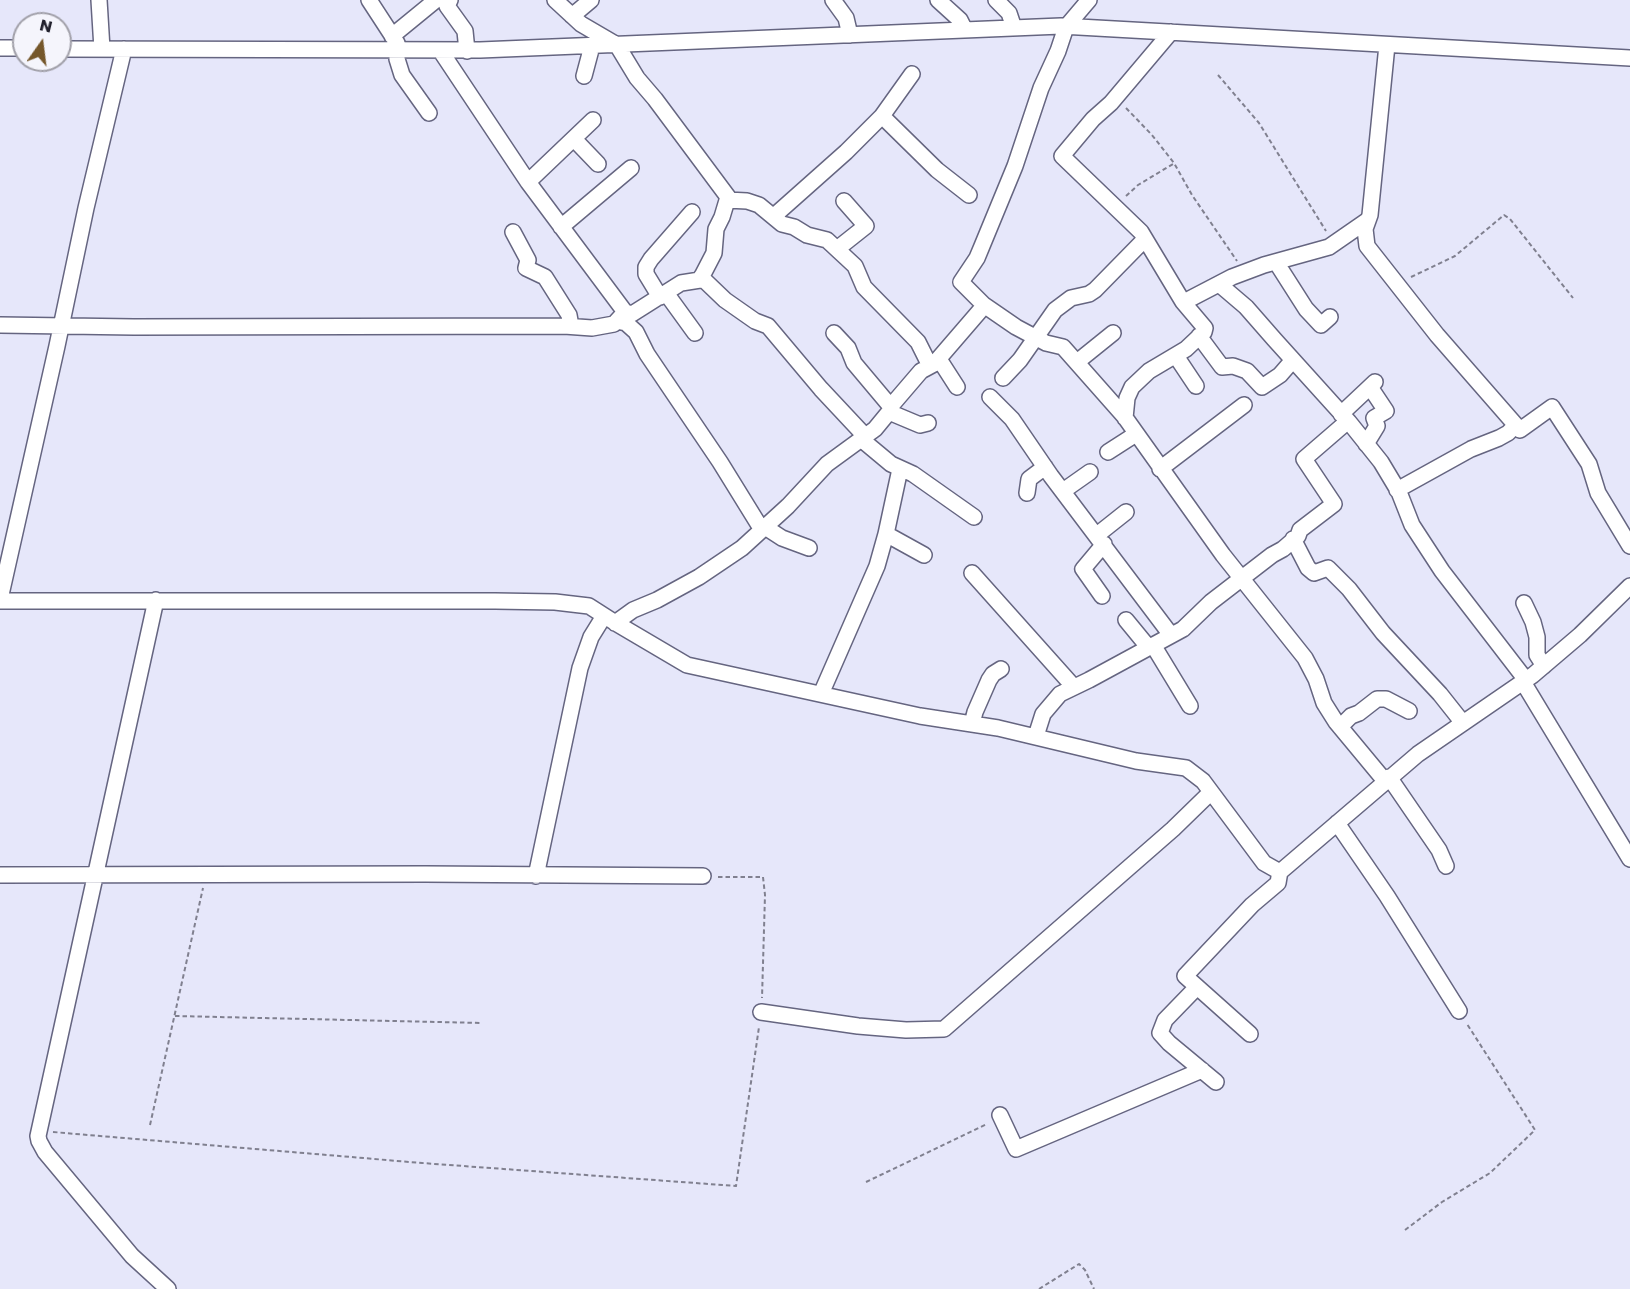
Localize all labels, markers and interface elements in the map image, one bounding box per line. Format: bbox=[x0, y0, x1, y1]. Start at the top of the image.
north arrow bbox=[12, 12, 72, 72]
text: N bbox=[37, 13, 55, 39]

